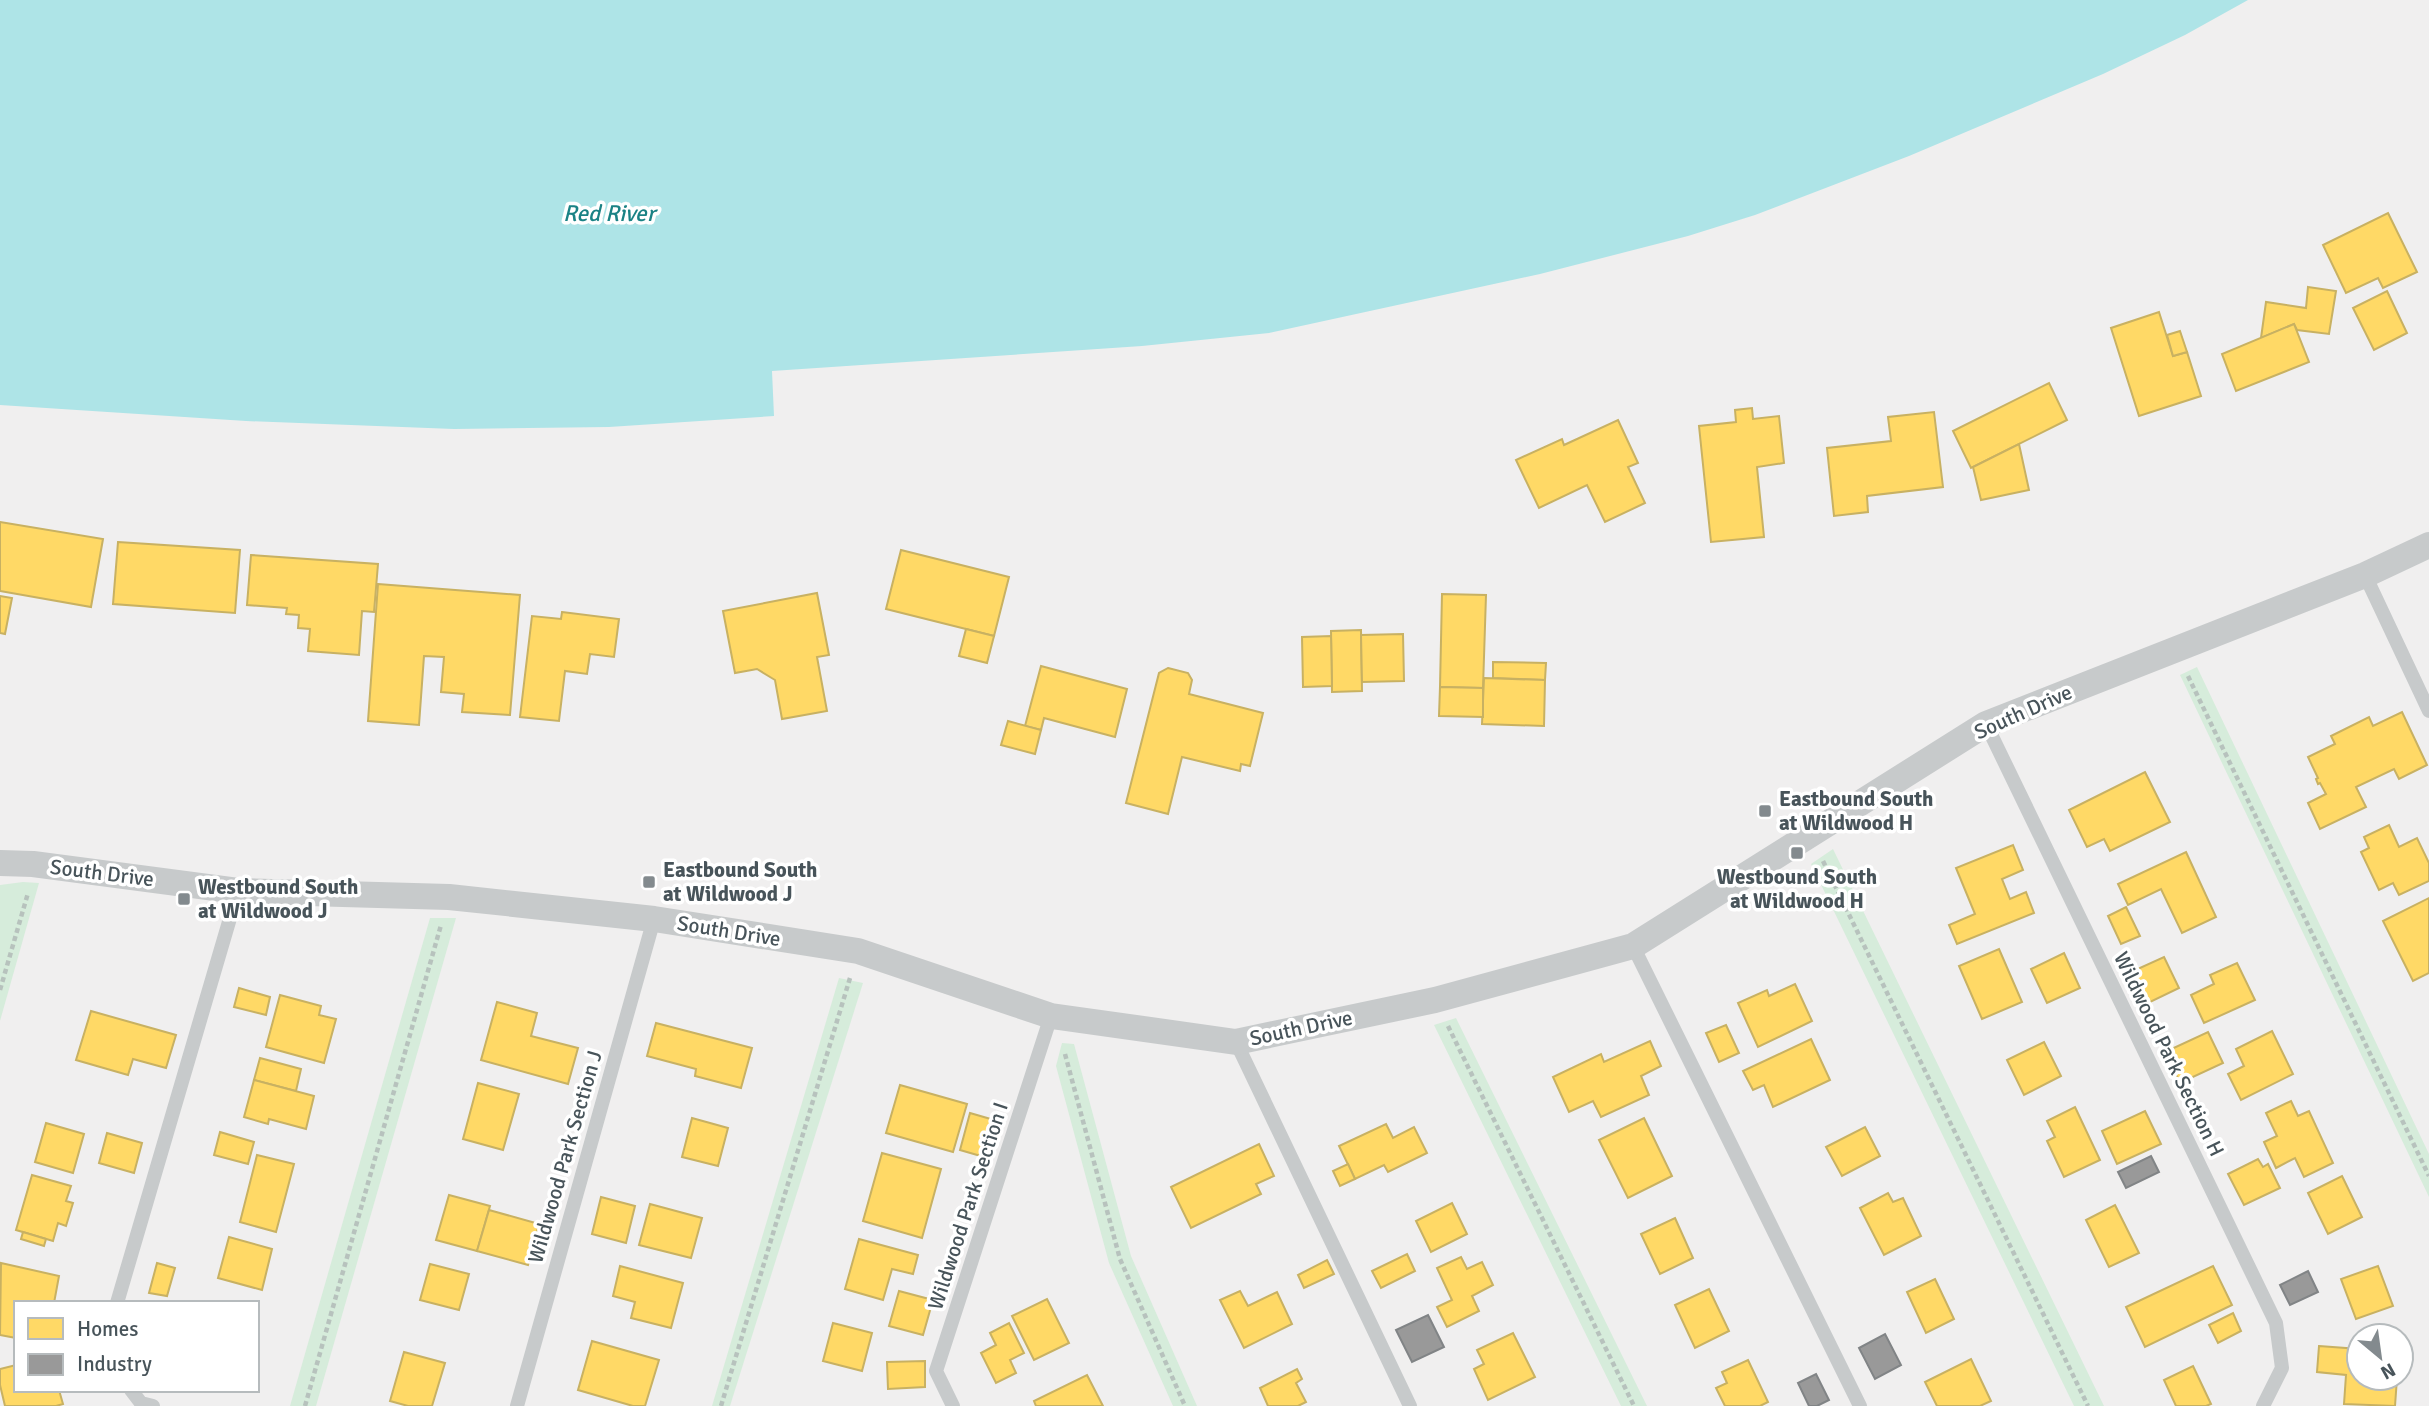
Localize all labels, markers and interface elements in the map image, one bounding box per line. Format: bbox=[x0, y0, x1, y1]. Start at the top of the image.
water label: Red River bbox=[563, 199, 659, 228]
street label: South Drive bbox=[1970, 679, 2076, 745]
place label: Eastbound South at Wildwood H bbox=[1779, 786, 1933, 836]
marker: Eastbound South at Wildwood H bbox=[1757, 803, 1773, 819]
marker: Westbound South at Wildwood H bbox=[1789, 845, 1805, 861]
street label: South Drive bbox=[49, 854, 155, 892]
place label: Eastbound South at Wildwood J bbox=[663, 857, 817, 907]
place label: Westbound South at Wildwood H bbox=[1717, 864, 1877, 914]
place label: Westbound South at Wildwood J bbox=[198, 874, 358, 924]
marker: Eastbound South at Wildwood J bbox=[641, 874, 657, 890]
marker: Westbound South at Wildwood J bbox=[176, 891, 192, 907]
street label: South Drive bbox=[675, 910, 783, 952]
street label: Wildwood Park Section H bbox=[2108, 947, 2230, 1161]
street label: South Drive bbox=[1247, 1004, 1355, 1052]
street label: Wildwood Park Section J bbox=[522, 1048, 608, 1266]
street label: Wildwood Park Section I bbox=[922, 1099, 1014, 1313]
legend bbox=[14, 1301, 259, 1392]
text: Homes bbox=[77, 1316, 139, 1342]
north arrow bbox=[2345, 1322, 2415, 1392]
text: Industry bbox=[77, 1351, 152, 1377]
text: N bbox=[2376, 1357, 2399, 1385]

